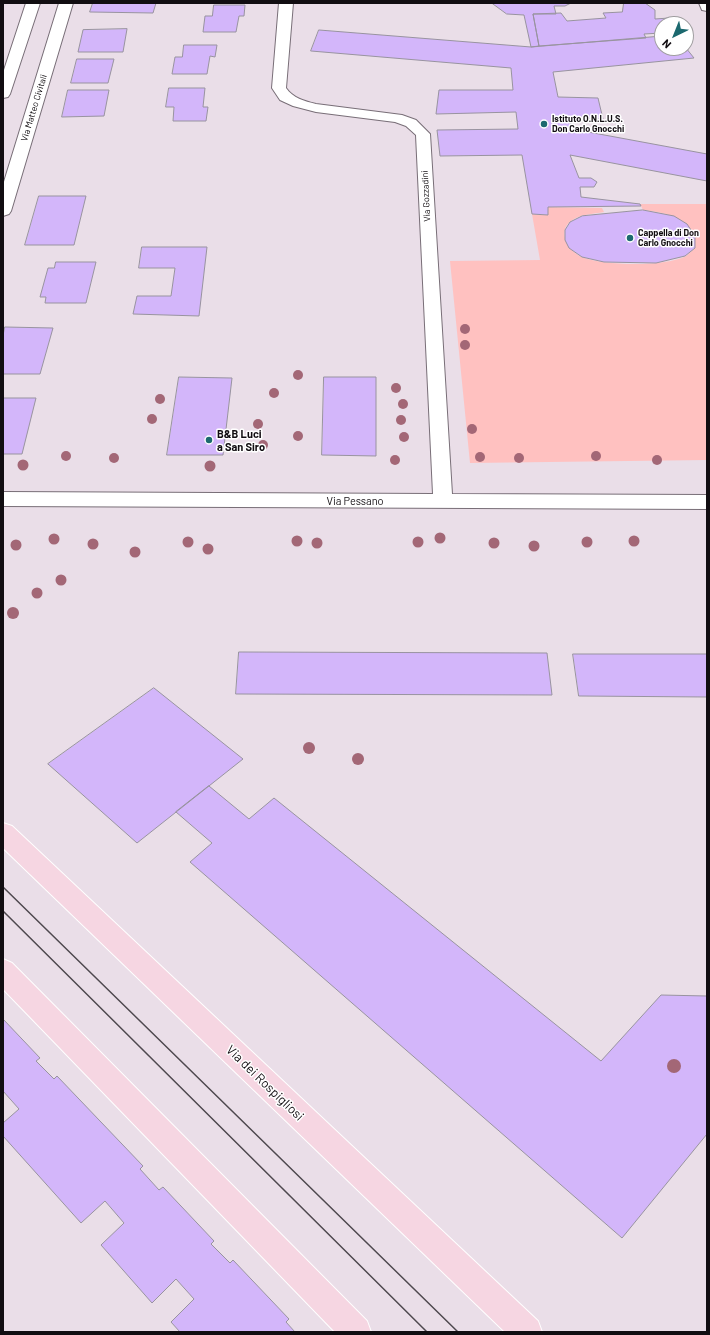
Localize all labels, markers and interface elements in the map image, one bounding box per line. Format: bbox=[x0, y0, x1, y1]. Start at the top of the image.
north arrow bbox=[654, 16, 694, 56]
text: N bbox=[659, 37, 673, 52]
street label: Via Matteo Civitali bbox=[19, 73, 49, 143]
place label: Istituto O.N.L.U.S. Don Carlo Gnocchi bbox=[552, 114, 624, 135]
marker: Istituto O.N.L.U.S. Don Carlo Gnocchi bbox=[539, 119, 549, 129]
street label: Via Gozzadini bbox=[419, 170, 433, 222]
place label: Cappella di Don Carlo Gnocchi bbox=[638, 228, 699, 249]
marker: Cappella di Don Carlo Gnocchi bbox=[625, 233, 635, 243]
place label: B&B Luci a San Siro bbox=[217, 427, 265, 453]
marker: B&B Luci a San Siro bbox=[204, 435, 214, 445]
street label: Via Pessano bbox=[326, 494, 384, 508]
street label: Via dei Rospigliosi bbox=[223, 1042, 307, 1124]

